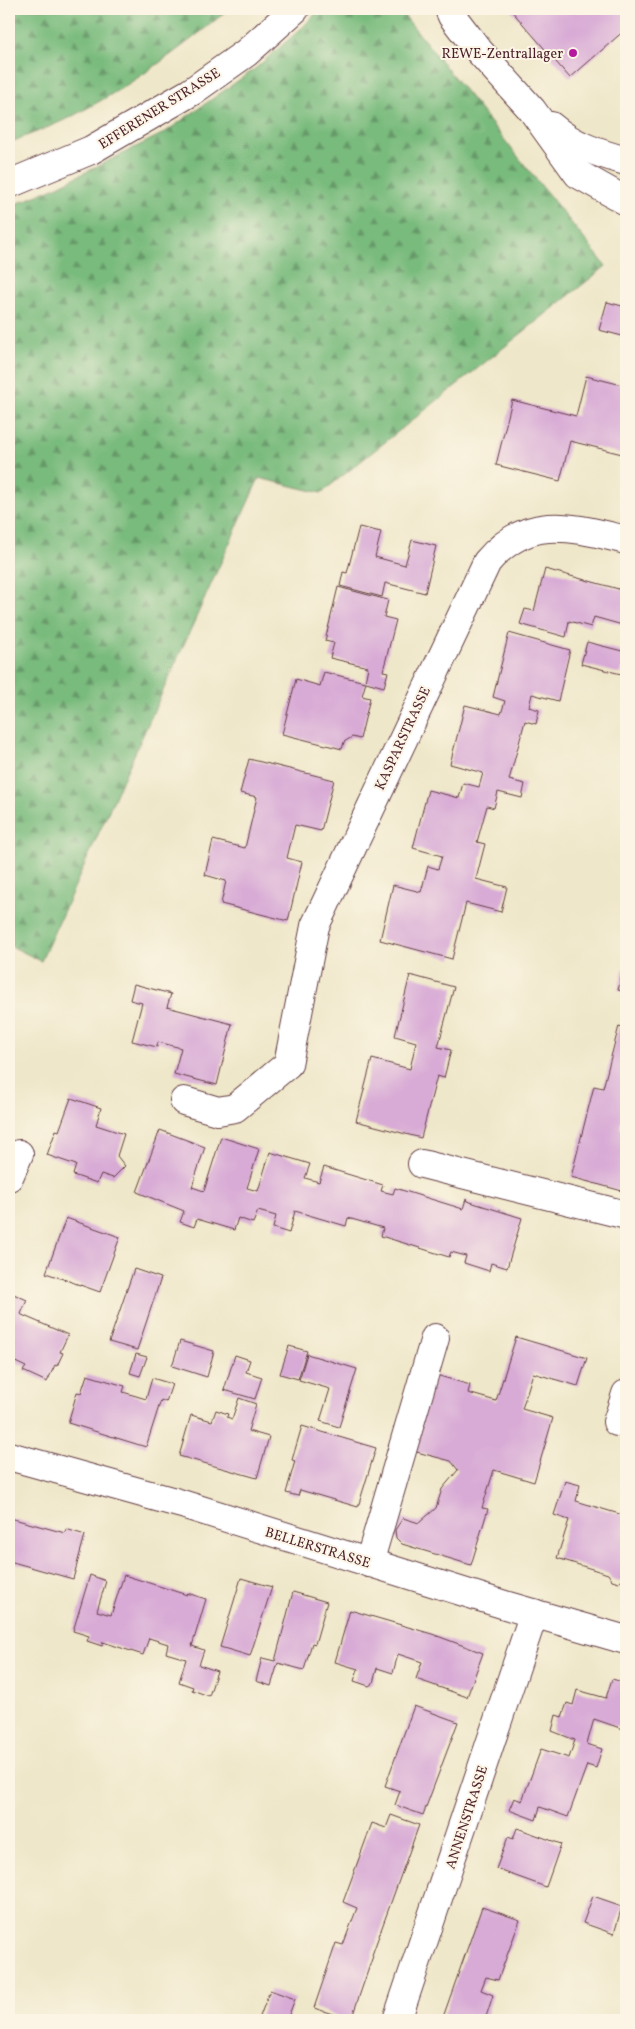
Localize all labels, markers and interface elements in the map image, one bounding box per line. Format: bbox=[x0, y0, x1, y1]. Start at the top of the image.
place label: REWE-Zentrallager bbox=[442, 45, 563, 64]
marker: REWE-Zentrallager bbox=[567, 47, 579, 59]
street label: EFFERENER STRASSE bbox=[95, 64, 224, 154]
street label: KASPARSTRASSE bbox=[371, 684, 436, 794]
street label: BELLERSTRASSE bbox=[263, 1523, 373, 1573]
street label: ANNENSTRASSE bbox=[442, 1763, 493, 1872]

